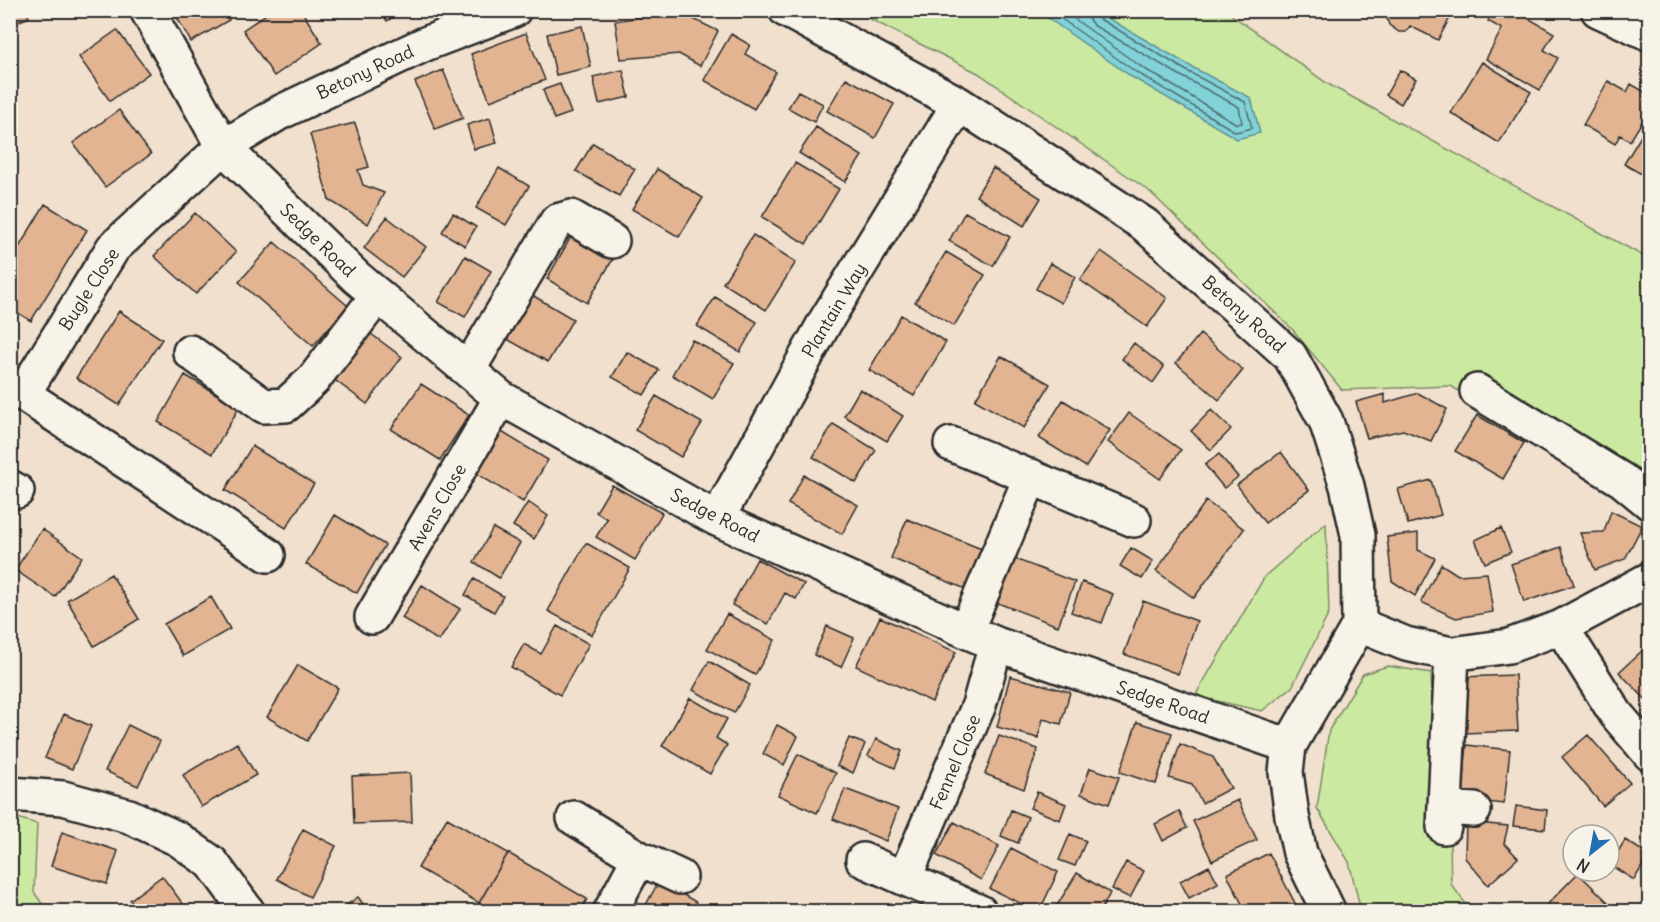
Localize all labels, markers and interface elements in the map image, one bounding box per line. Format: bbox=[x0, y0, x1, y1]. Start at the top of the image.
street label: Betony Road bbox=[313, 39, 418, 105]
street label: Sedge Road bbox=[275, 198, 361, 282]
street label: Bugle Close bbox=[54, 243, 124, 335]
street label: Plantain Way bbox=[797, 258, 871, 362]
street label: Betony Road bbox=[1197, 270, 1291, 358]
street label: Avens Close bbox=[403, 459, 471, 555]
street label: Sedge Road bbox=[667, 483, 764, 547]
street label: Sedge Road bbox=[1114, 675, 1213, 729]
street label: Fennel Close bbox=[925, 711, 985, 813]
north arrow bbox=[1561, 823, 1621, 883]
text: N bbox=[1573, 854, 1593, 877]

